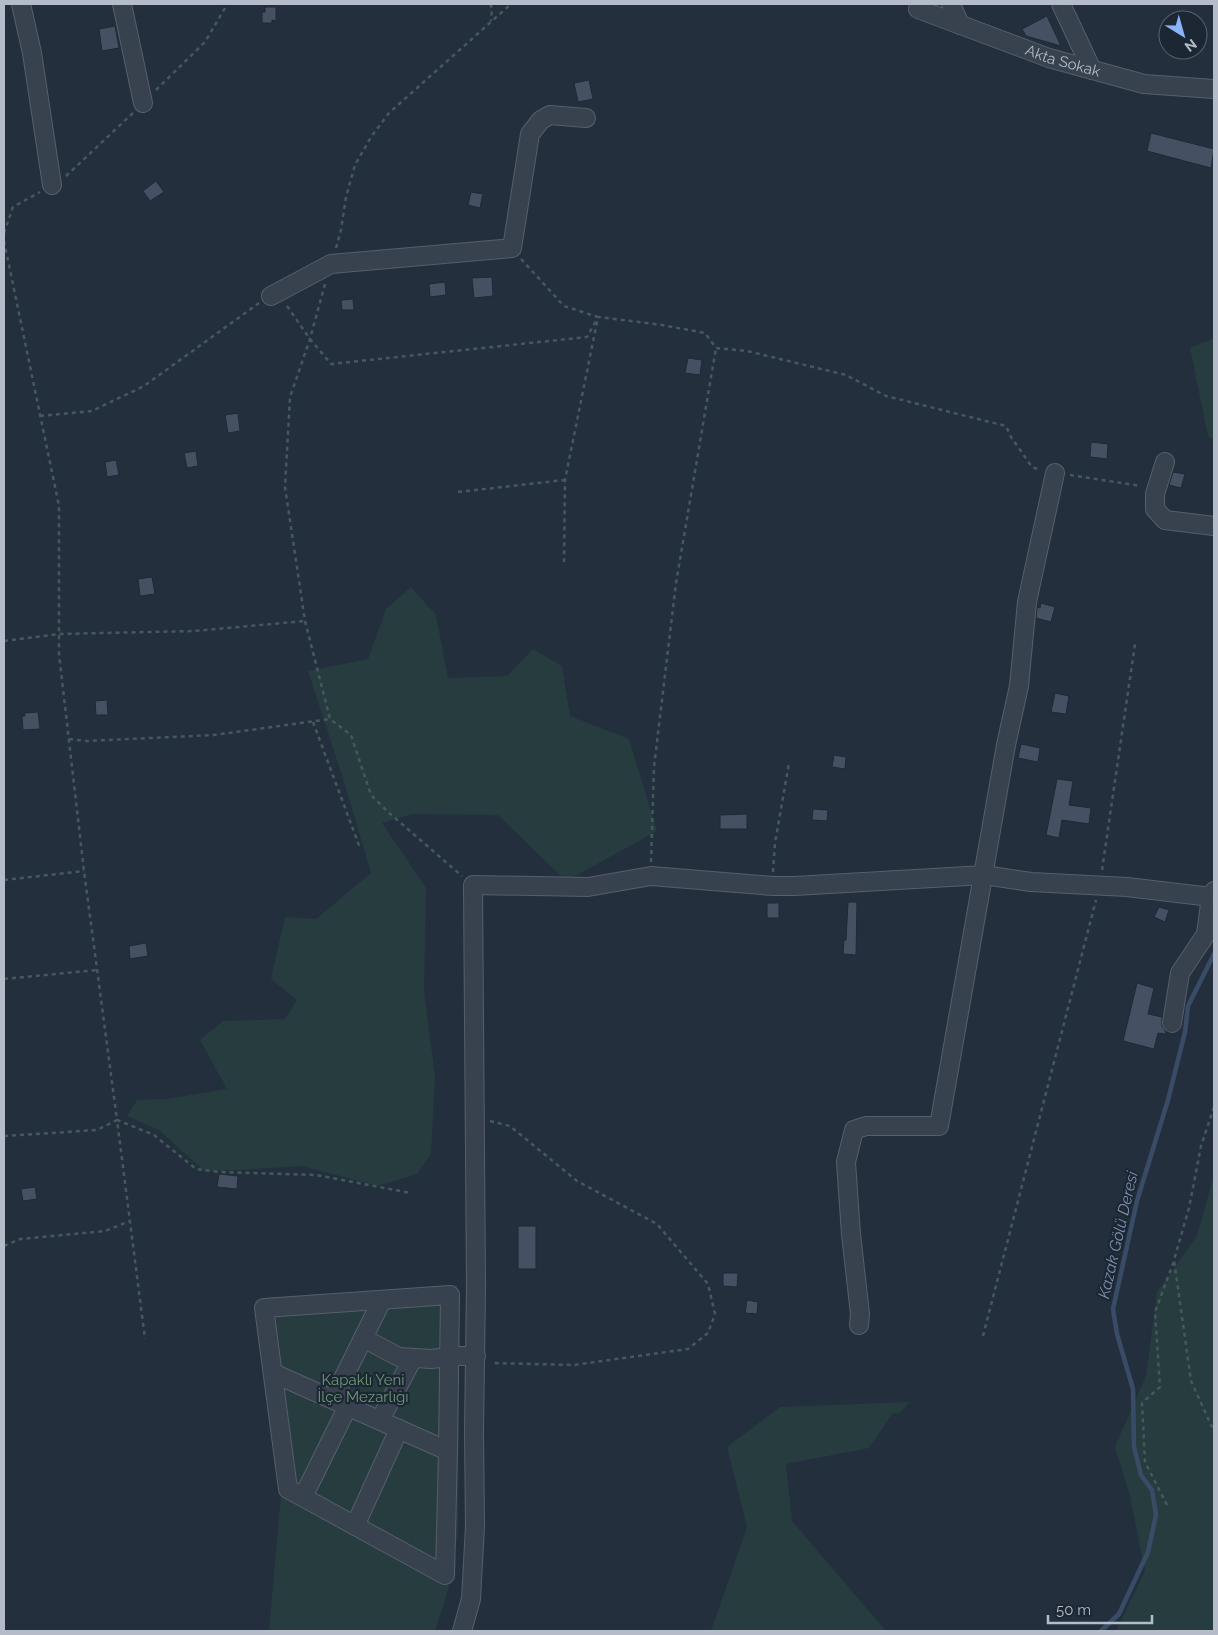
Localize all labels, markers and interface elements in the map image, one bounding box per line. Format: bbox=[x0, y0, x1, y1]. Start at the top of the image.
north arrow bbox=[1158, 10, 1208, 60]
text: N bbox=[1182, 36, 1200, 55]
street label: Akta Sokak bbox=[1023, 41, 1102, 81]
water label: Kazak Gölü Deresi bbox=[1094, 1169, 1142, 1301]
park label: Kapaklı Yeni İlçe Mezarlığı bbox=[317, 1371, 409, 1406]
scale bar bbox=[1048, 1592, 1152, 1624]
text: 50 m bbox=[1056, 1601, 1091, 1619]

